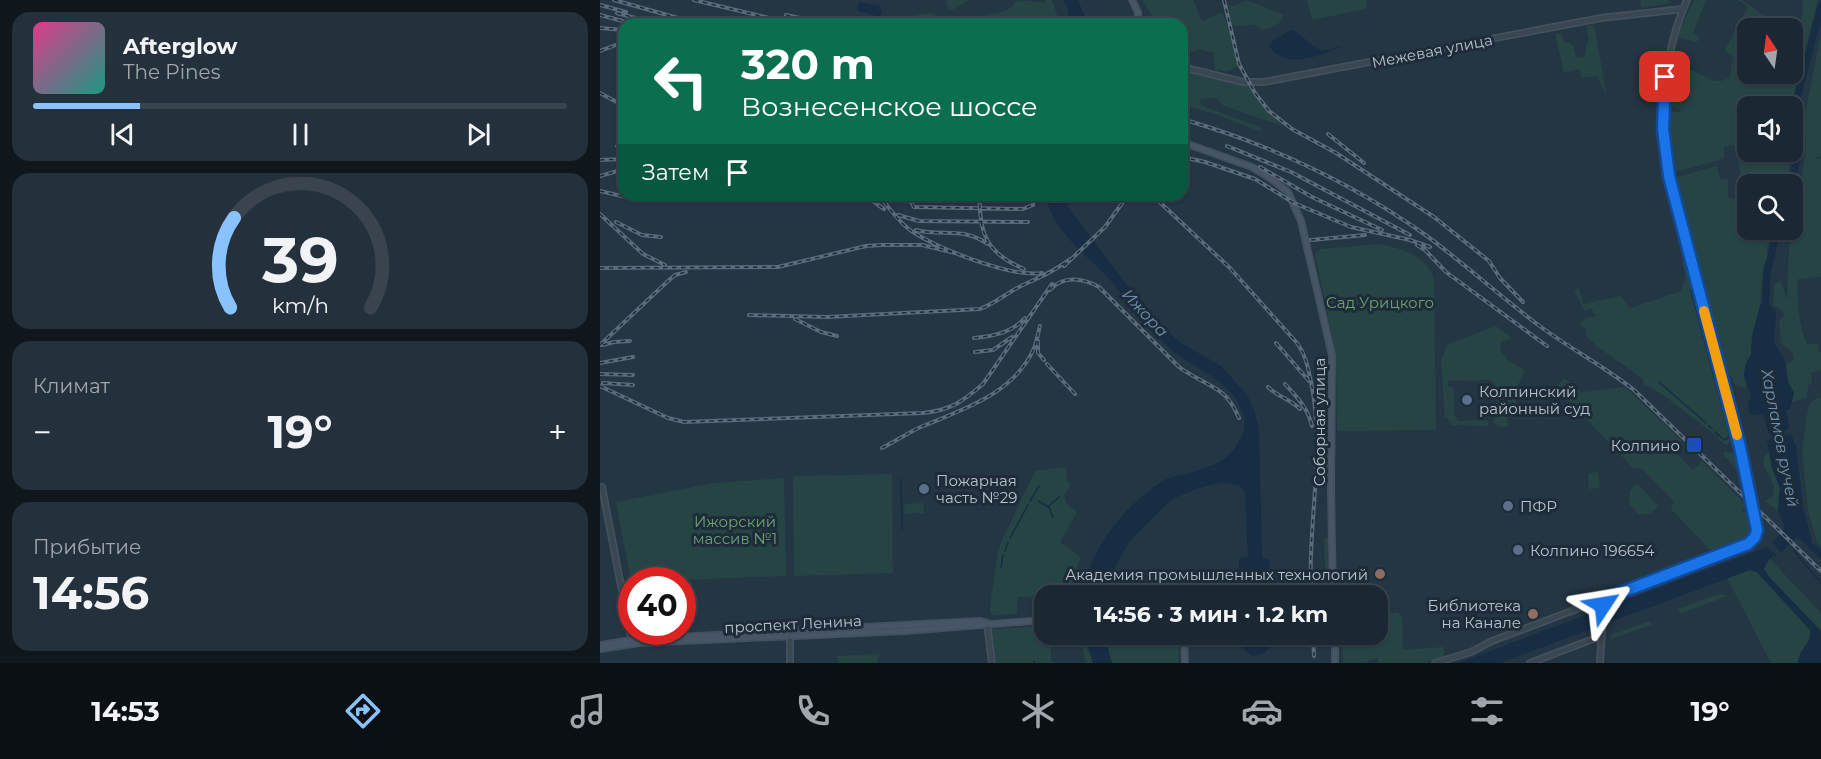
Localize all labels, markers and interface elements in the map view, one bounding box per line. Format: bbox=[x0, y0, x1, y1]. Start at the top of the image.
north arrow bbox=[1737, 18, 1803, 84]
map controls bbox=[1737, 18, 1803, 240]
street label: Межевая улица bbox=[1370, 30, 1494, 72]
text: Afterglow bbox=[123, 33, 237, 60]
text: 320 m bbox=[741, 38, 875, 90]
icon: left bbox=[642, 42, 720, 120]
pin bbox=[1639, 51, 1690, 102]
text: The Pines bbox=[123, 60, 220, 84]
icon: arrive bbox=[1648, 60, 1681, 93]
text: Вознесенское шоссе bbox=[741, 90, 1038, 123]
button: sound bbox=[1737, 96, 1803, 162]
icon: previous bbox=[106, 118, 139, 151]
icon: pause bbox=[284, 118, 317, 151]
icon: next bbox=[462, 118, 495, 151]
icon: arrive bbox=[721, 156, 754, 189]
text: Затем bbox=[642, 159, 709, 186]
button: search bbox=[1737, 174, 1803, 240]
text: 39 bbox=[261, 222, 338, 298]
water label: Ижора bbox=[1118, 285, 1172, 341]
text: km/h bbox=[271, 292, 329, 318]
park label: Сад Урицкого bbox=[1326, 293, 1434, 312]
street label: Соборная улица bbox=[1310, 358, 1329, 486]
water label: Харламов ручей bbox=[1757, 366, 1803, 509]
text: Климат bbox=[33, 374, 110, 398]
place label: Колпинский районный суд bbox=[1479, 382, 1590, 418]
marker: Колпинский районный суд bbox=[1460, 393, 1474, 407]
text: 19° bbox=[267, 404, 333, 459]
text: − bbox=[33, 412, 52, 452]
text: + bbox=[548, 412, 567, 452]
place label: Колпино bbox=[1611, 436, 1680, 455]
marker: Колпино bbox=[1685, 436, 1703, 454]
place label: Пожарная часть №29 bbox=[936, 471, 1017, 507]
marker: Пожарная часть №29 bbox=[917, 482, 931, 496]
place label: ПФР bbox=[1520, 497, 1557, 516]
marker: ПФР bbox=[1501, 499, 1515, 513]
park label: Ижорский массив №1 bbox=[693, 512, 777, 548]
text: Прибытие bbox=[33, 535, 141, 559]
place label: Колпино 196654 bbox=[1530, 541, 1654, 560]
marker: Колпино 196654 bbox=[1511, 543, 1525, 557]
text: 14:56 bbox=[33, 565, 149, 620]
place label: Академия промышленных технологий bbox=[1065, 565, 1368, 584]
speed limit sign: 40 bbox=[618, 567, 696, 645]
marker: Академия промышленных технологий bbox=[1373, 567, 1387, 581]
position arrow bbox=[1571, 573, 1635, 637]
place label: Библиотека на Канале bbox=[1428, 596, 1521, 632]
text: 14:56 · 3 мин · 1.2 km bbox=[1094, 601, 1328, 628]
marker: Библиотека на Канале bbox=[1526, 607, 1540, 621]
street label: проспект Ленина bbox=[724, 611, 862, 637]
icon: directions bbox=[342, 690, 384, 732]
icon: music bbox=[567, 690, 609, 732]
icon: phone bbox=[792, 690, 834, 732]
icon: climate bbox=[1017, 690, 1059, 732]
icon: car bbox=[1241, 690, 1283, 732]
icon: filters bbox=[1466, 690, 1508, 732]
text: 14:53 bbox=[91, 695, 160, 728]
text: 19° bbox=[1691, 695, 1730, 728]

